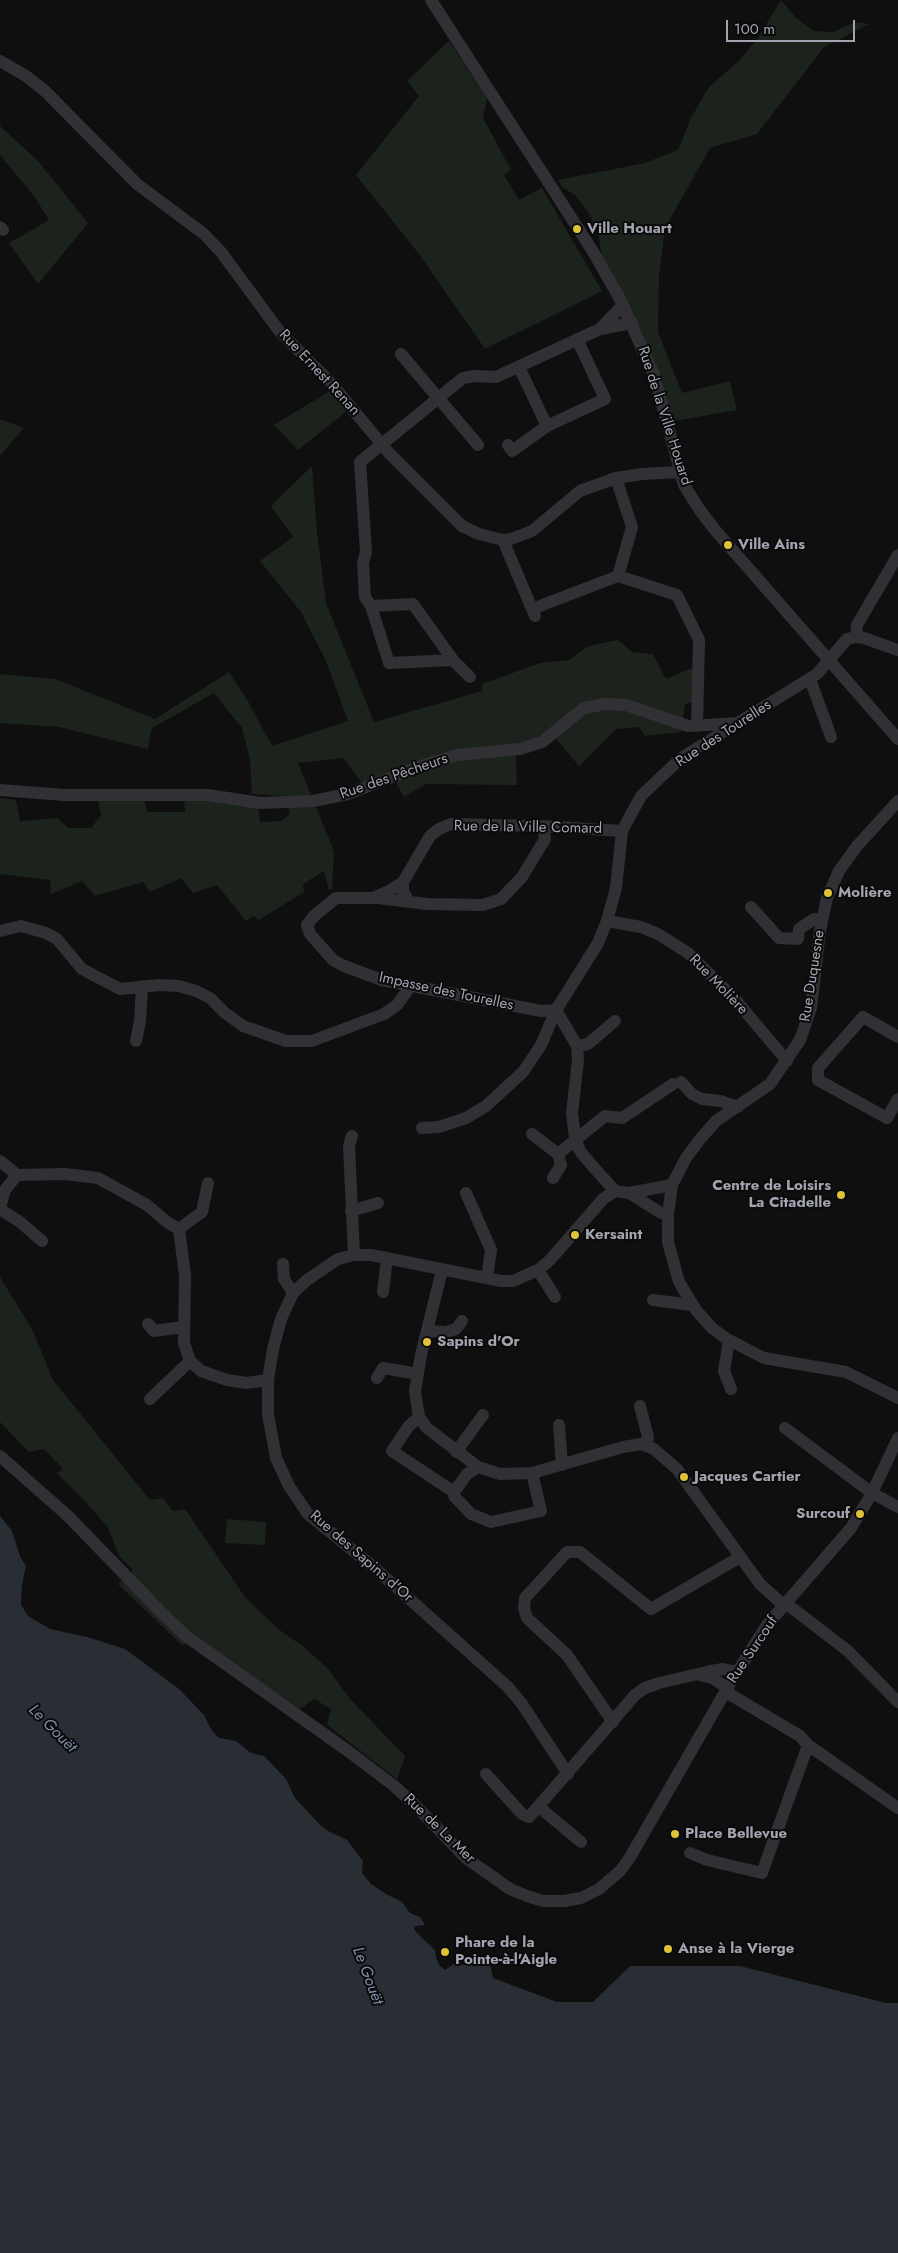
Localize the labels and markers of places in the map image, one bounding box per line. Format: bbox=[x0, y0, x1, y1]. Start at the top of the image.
place label: Ville Houart bbox=[587, 220, 672, 238]
marker: Ville Houart bbox=[571, 223, 583, 235]
place label: Ville Ains bbox=[738, 536, 805, 554]
marker: Ville Ains bbox=[722, 539, 734, 551]
place label: Molière bbox=[838, 884, 892, 902]
marker: Molière bbox=[822, 887, 834, 899]
place label: Centre de Loisirs La Citadelle bbox=[712, 1177, 831, 1212]
marker: Centre de Loisirs La Citadelle bbox=[835, 1189, 847, 1201]
place label: Kersaint bbox=[585, 1226, 642, 1244]
marker: Kersaint bbox=[569, 1229, 581, 1241]
place label: Sapins d'Or bbox=[437, 1333, 520, 1351]
marker: Sapins d'Or bbox=[421, 1336, 433, 1348]
place label: Jacques Cartier bbox=[694, 1468, 801, 1486]
marker: Jacques Cartier bbox=[678, 1471, 690, 1483]
place label: Surcouf bbox=[796, 1505, 850, 1523]
marker: Surcouf bbox=[854, 1508, 866, 1520]
place label: Place Bellevue bbox=[685, 1825, 787, 1843]
marker: Place Bellevue bbox=[669, 1828, 681, 1840]
place label: Phare de la Pointe-à-l'Aigle bbox=[455, 1934, 557, 1969]
place label: Anse à la Vierge bbox=[678, 1940, 794, 1958]
marker: Anse à la Vierge bbox=[662, 1943, 674, 1955]
marker: Phare de la Pointe-à-l'Aigle bbox=[439, 1946, 451, 1958]

